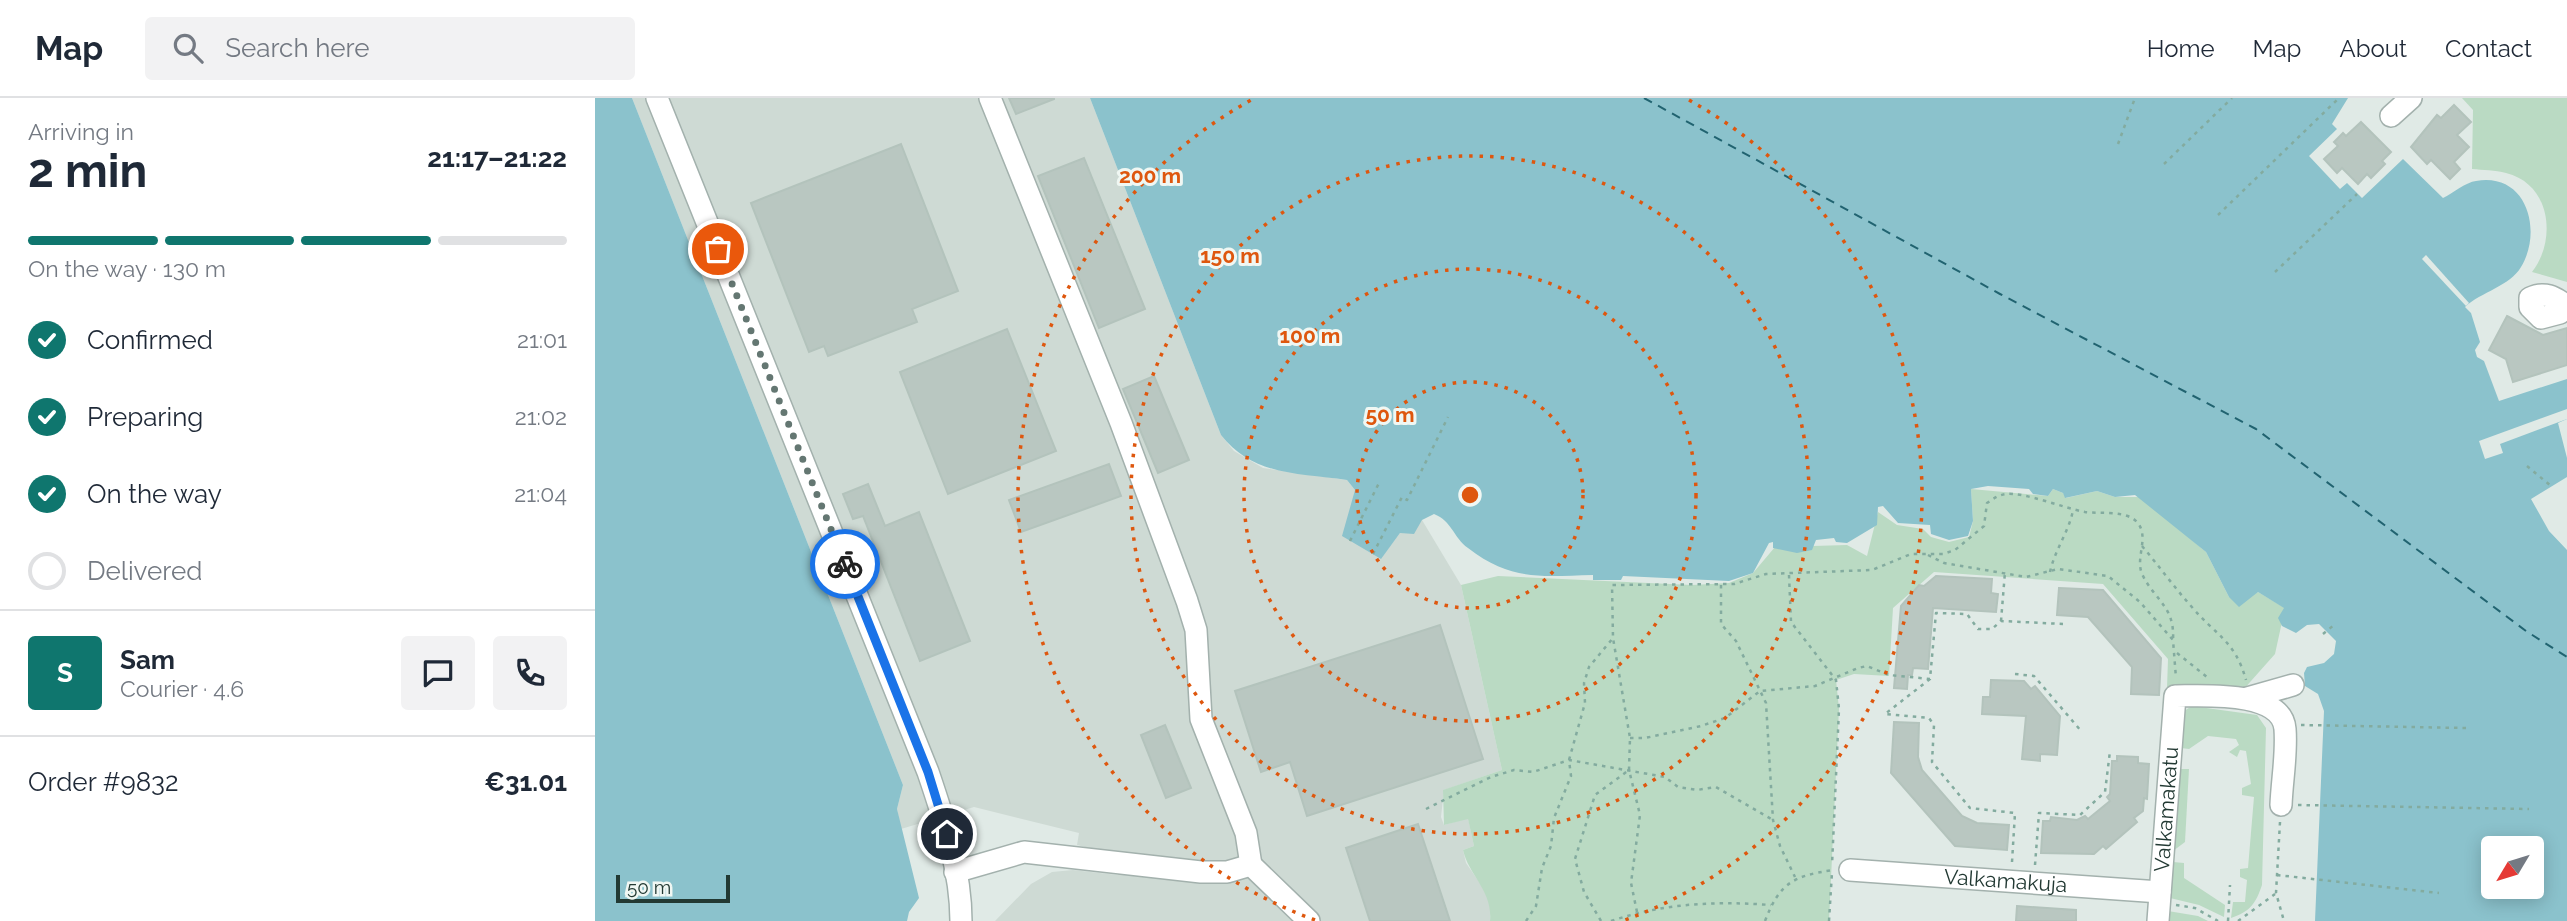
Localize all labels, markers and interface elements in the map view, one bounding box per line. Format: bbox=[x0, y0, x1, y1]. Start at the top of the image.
search box bbox=[145, 17, 635, 80]
text: Map bbox=[35, 29, 103, 68]
icon: search bbox=[169, 29, 207, 67]
text: Search here bbox=[225, 33, 370, 63]
text: Home bbox=[2147, 34, 2215, 63]
text: Map bbox=[2253, 34, 2301, 63]
text: About bbox=[2339, 34, 2407, 63]
text: Contact bbox=[2445, 34, 2532, 63]
text: Arriving in bbox=[28, 118, 134, 145]
text: 21:17–21:22 bbox=[427, 143, 567, 173]
text: 2 min bbox=[28, 144, 147, 198]
text: 200 m bbox=[1119, 163, 1181, 188]
pin bbox=[688, 219, 748, 279]
icon: bag bbox=[699, 230, 737, 268]
text: 150 m bbox=[1200, 243, 1260, 268]
text: On the way · 130 m bbox=[28, 255, 226, 282]
icon: check bbox=[28, 321, 66, 359]
text: 100 m bbox=[1280, 323, 1340, 348]
text: Confirmed bbox=[87, 325, 213, 355]
text: 21:01 bbox=[517, 326, 567, 353]
icon: check bbox=[28, 398, 66, 436]
text: Preparing bbox=[87, 402, 203, 432]
text: 50 m bbox=[1365, 402, 1415, 427]
text: 21:02 bbox=[515, 403, 567, 430]
icon: check bbox=[28, 475, 66, 513]
text: On the way bbox=[87, 479, 222, 509]
text: 21:04 bbox=[514, 480, 567, 507]
centre of rings bbox=[1458, 483, 1482, 507]
courier bbox=[810, 529, 880, 599]
icon: bike bbox=[826, 545, 864, 583]
text: Delivered bbox=[87, 556, 202, 586]
button: chat bbox=[401, 636, 475, 710]
button: phone bbox=[493, 636, 567, 710]
text: Sam bbox=[120, 645, 175, 675]
text: S bbox=[57, 658, 73, 688]
text: Courier · 4.6 bbox=[120, 675, 244, 702]
street label: Valkamakatu bbox=[2149, 746, 2183, 873]
text: Order #9832 bbox=[28, 767, 179, 797]
text: €31.01 bbox=[484, 767, 567, 797]
pin bbox=[917, 804, 977, 864]
icon: home bbox=[928, 815, 966, 853]
north arrow bbox=[2481, 836, 2545, 900]
map controls bbox=[2481, 836, 2544, 899]
street label: Valkamakuja bbox=[1943, 864, 2068, 897]
scale bar bbox=[616, 872, 730, 904]
text: 50 m bbox=[627, 876, 671, 898]

